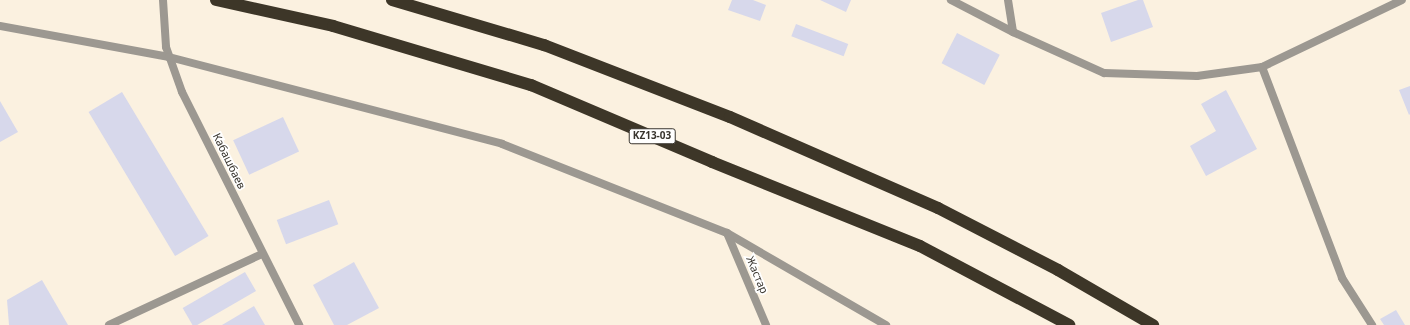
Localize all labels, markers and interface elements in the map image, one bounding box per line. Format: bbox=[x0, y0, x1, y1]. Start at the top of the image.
road number: KZ13-03 bbox=[628, 128, 676, 144]
street label: Кабашбаев bbox=[210, 131, 248, 191]
street label: Жастар bbox=[743, 254, 771, 296]

